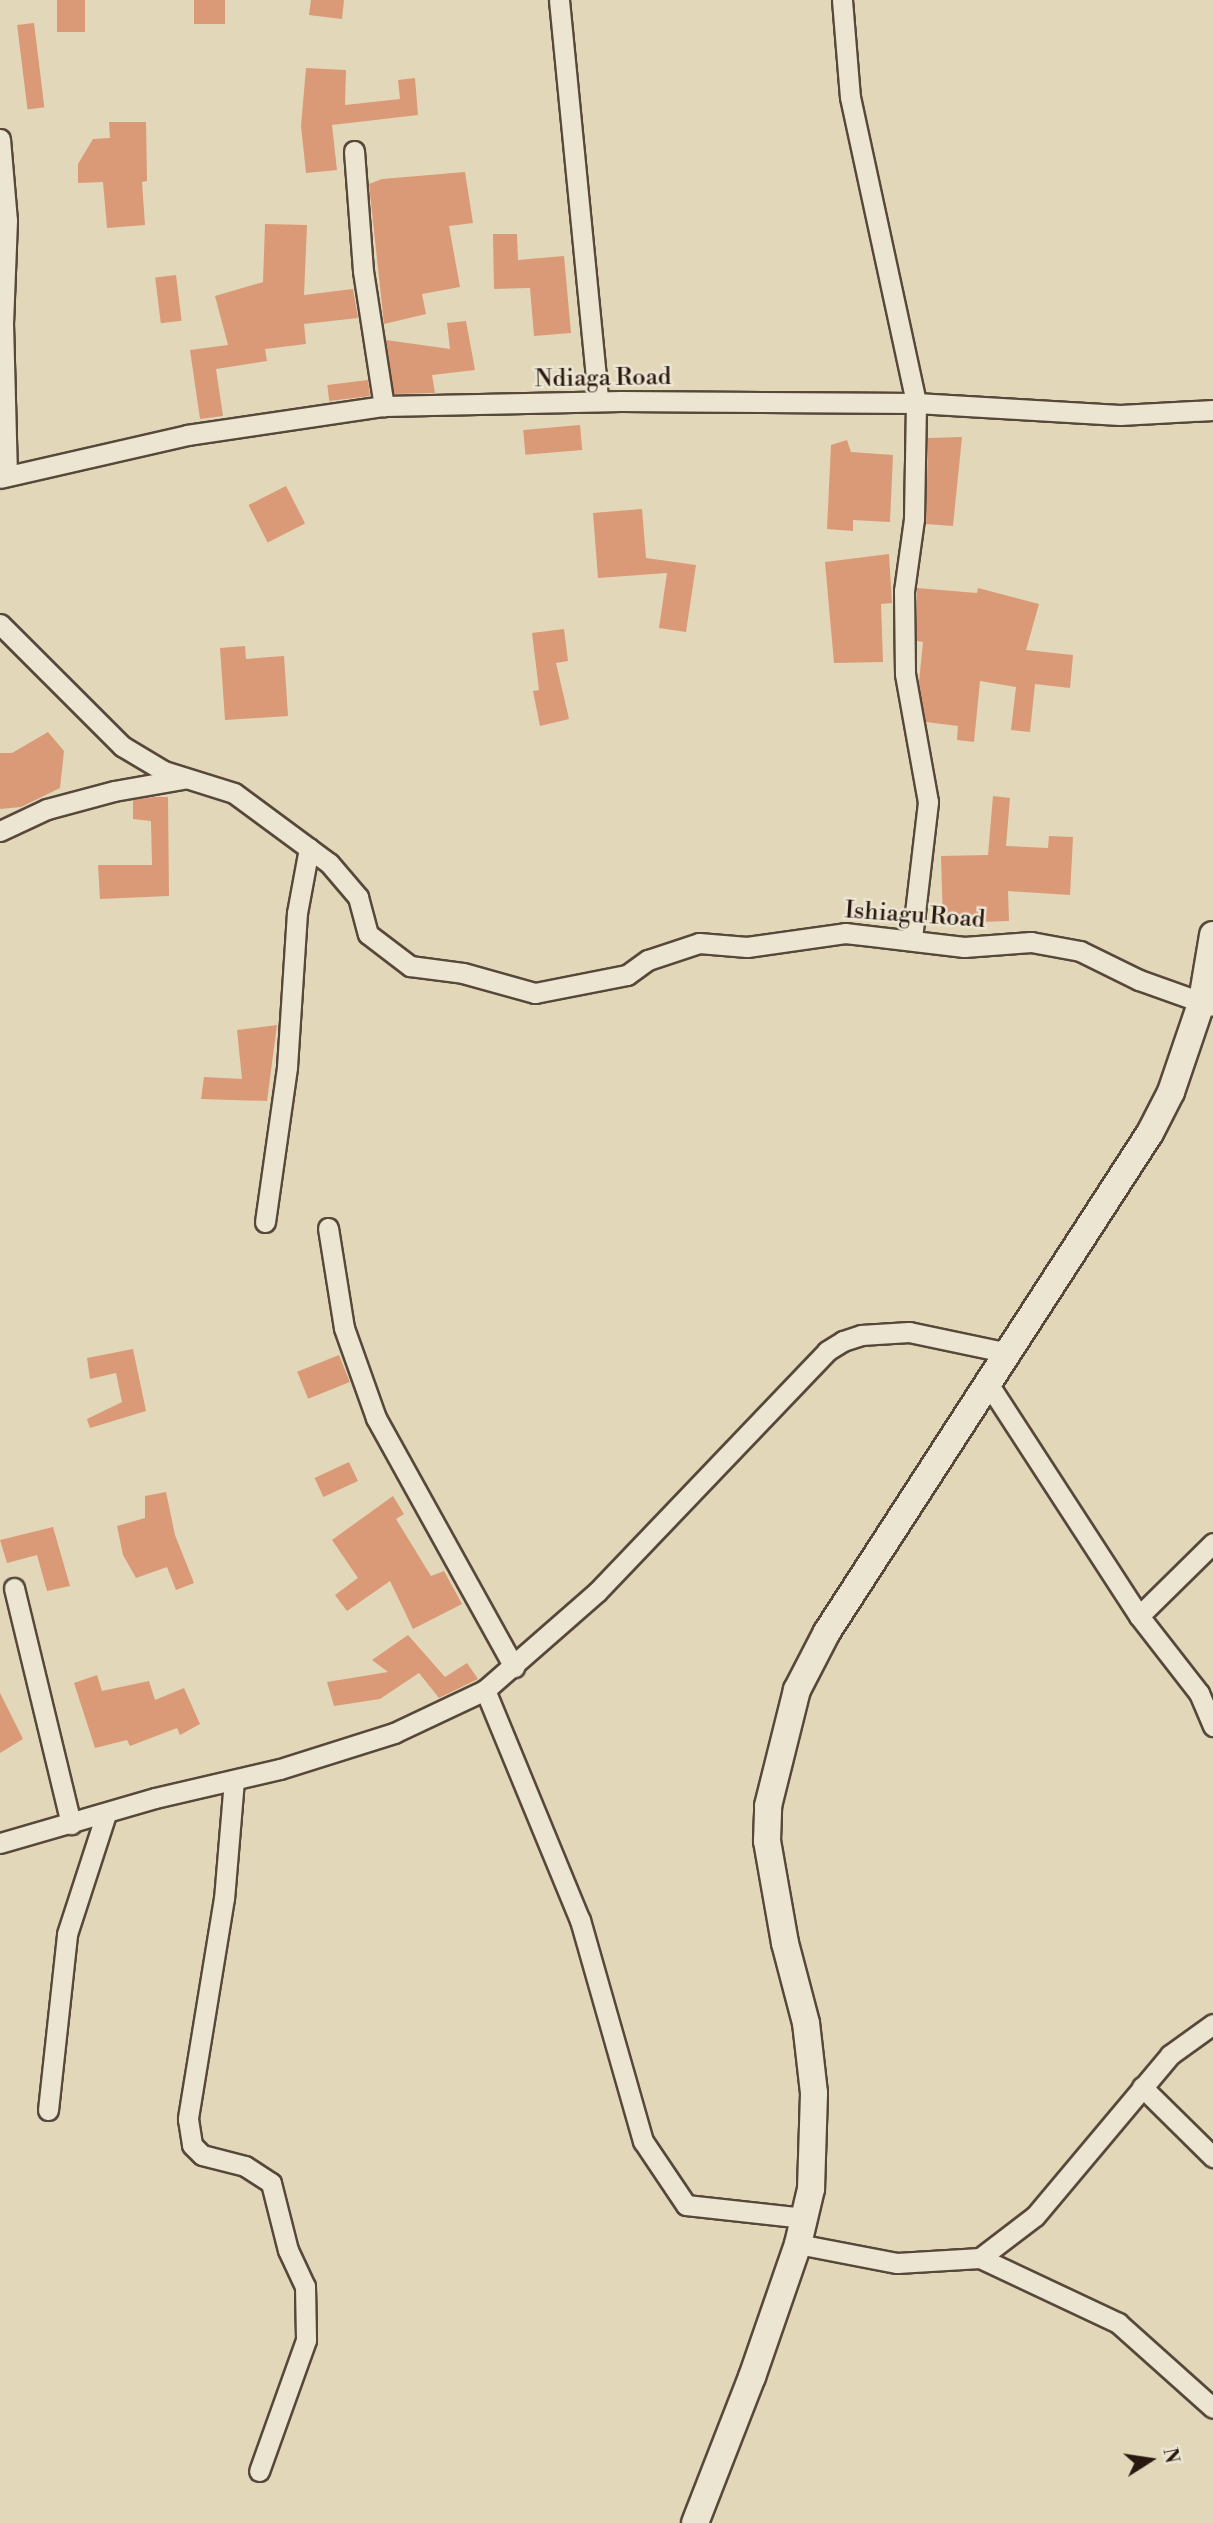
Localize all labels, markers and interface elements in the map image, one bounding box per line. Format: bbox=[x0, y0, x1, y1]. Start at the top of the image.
street label: Ndiaga Road bbox=[534, 363, 672, 395]
street label: Ishiagu Road bbox=[844, 897, 986, 935]
north arrow bbox=[1115, 2425, 1185, 2495]
text: N bbox=[1157, 2446, 1184, 2465]

